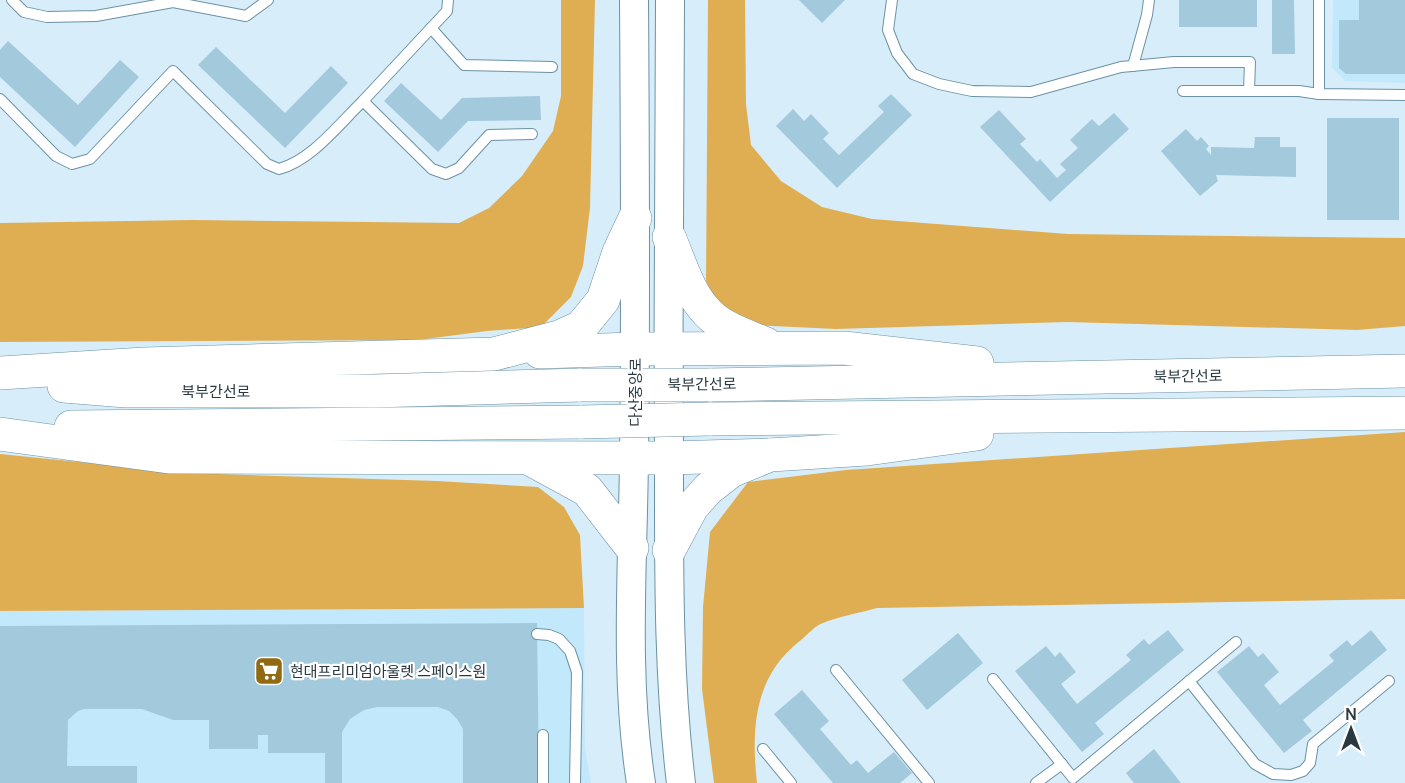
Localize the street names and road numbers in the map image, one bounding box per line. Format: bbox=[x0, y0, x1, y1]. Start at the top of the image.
street label: 다산중앙로 bbox=[625, 357, 646, 427]
street label: 북부간선로 bbox=[1153, 365, 1223, 387]
street label: 북부간선로 bbox=[667, 373, 737, 395]
street label: 북부간선로 bbox=[181, 381, 251, 402]

